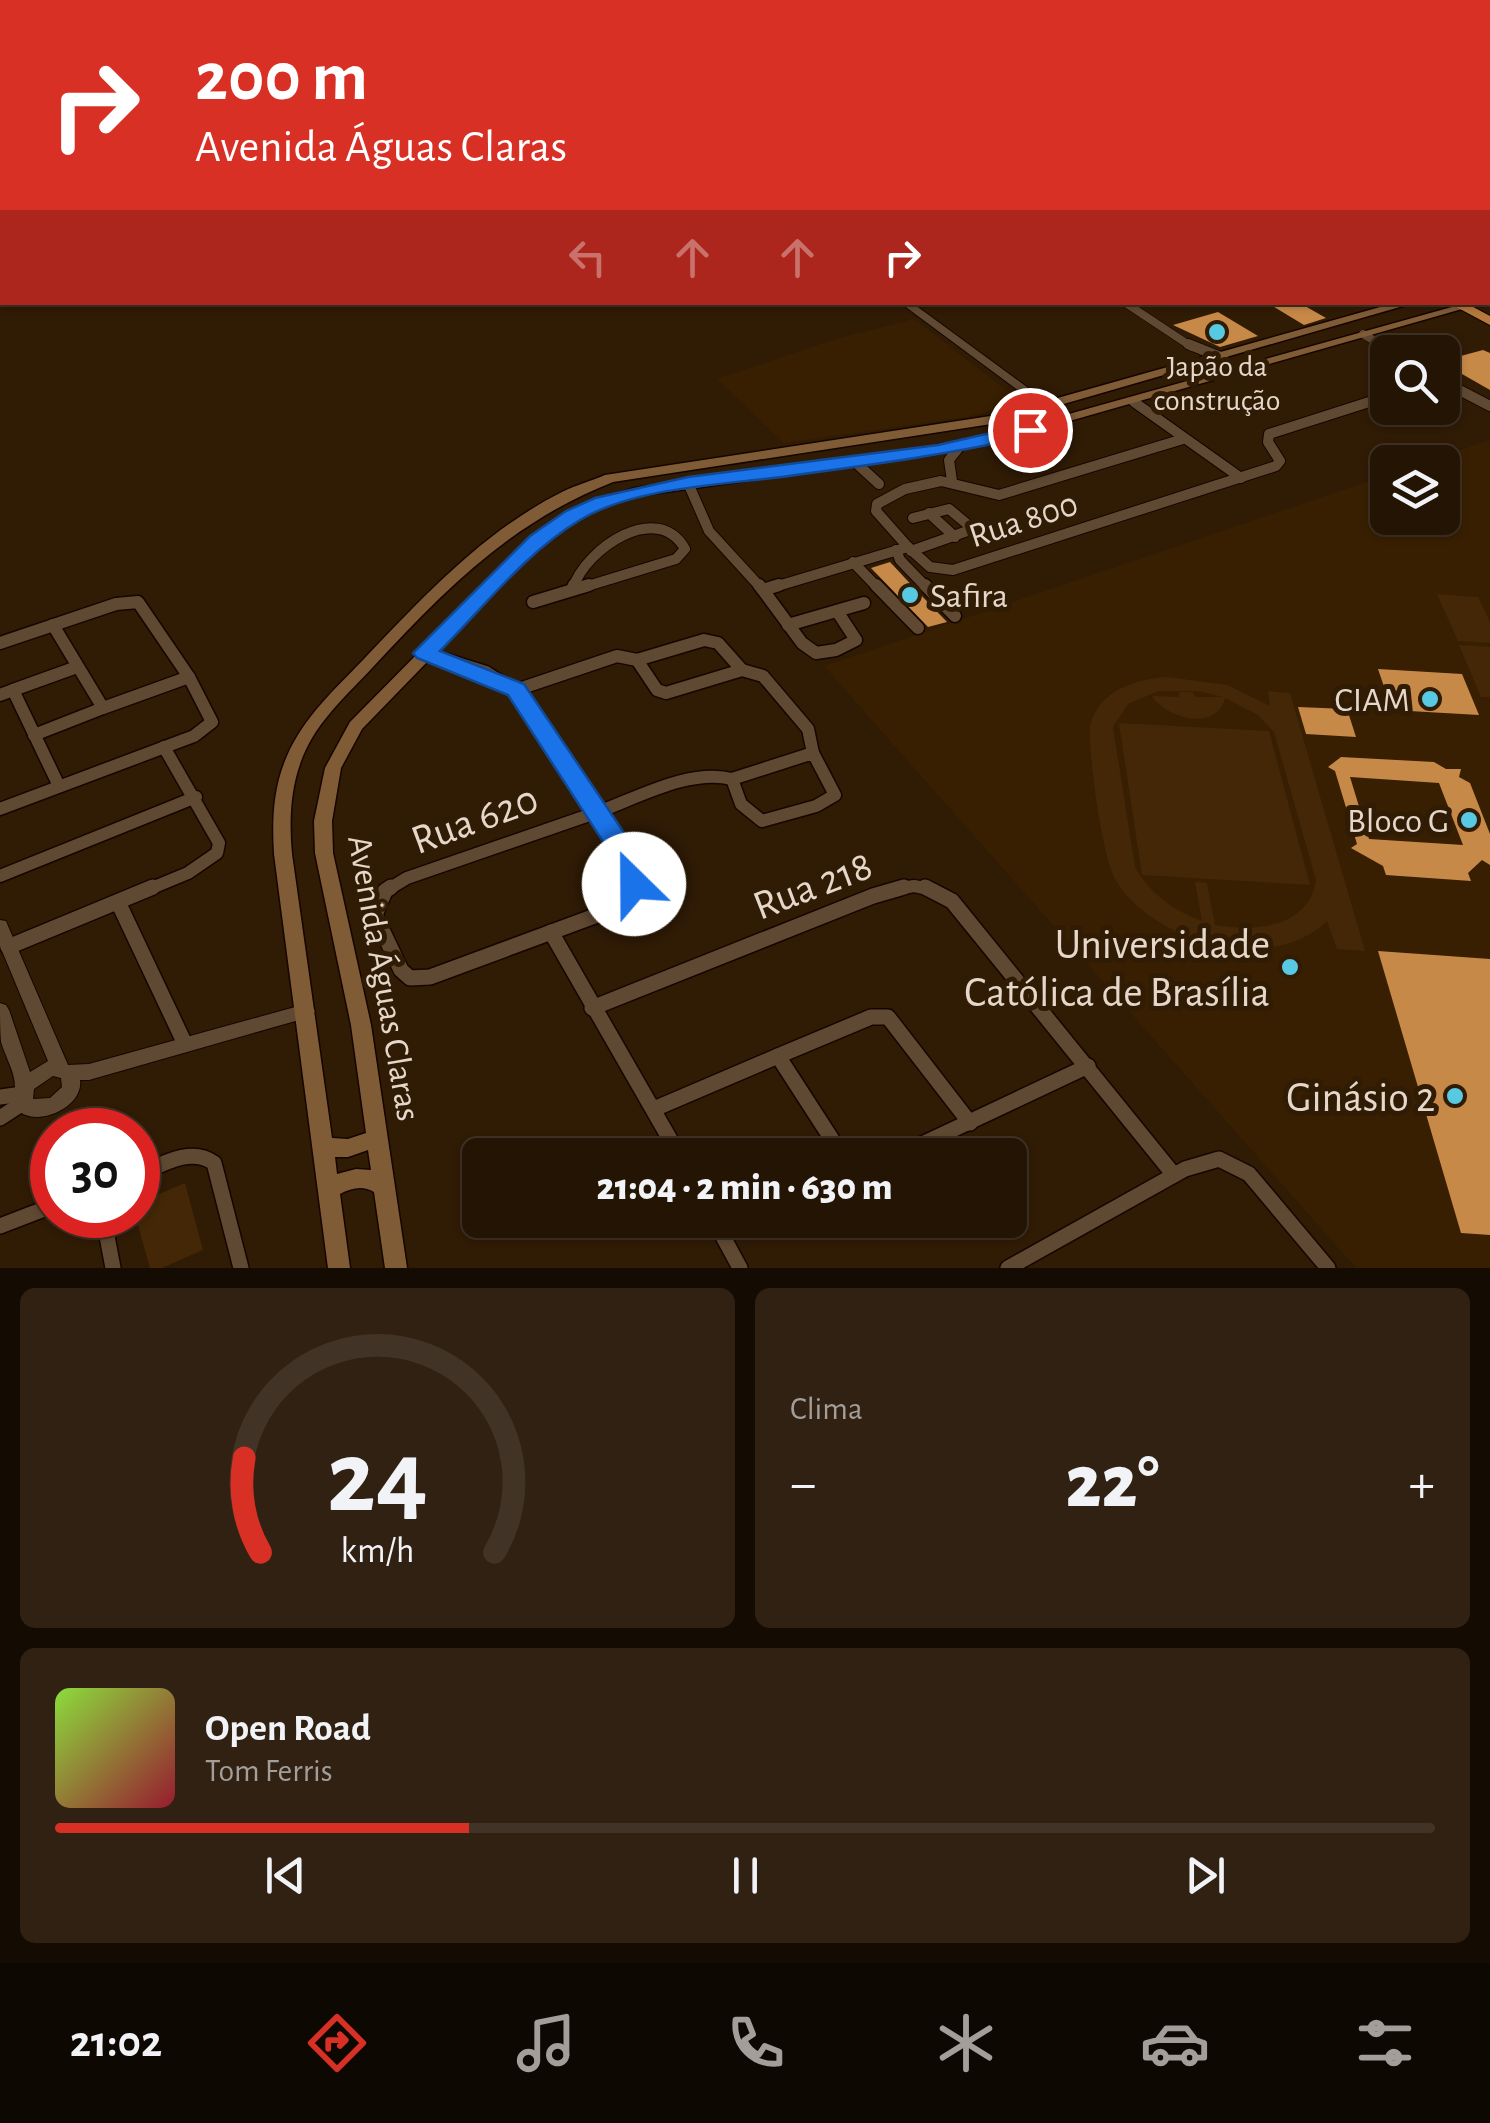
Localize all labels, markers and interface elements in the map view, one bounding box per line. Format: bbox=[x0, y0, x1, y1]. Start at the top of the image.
icon: right bbox=[30, 40, 160, 170]
text: 200 m bbox=[195, 43, 368, 113]
text: Avenida Águas Claras bbox=[195, 125, 567, 170]
icon: left bbox=[560, 230, 615, 285]
icon: ahead bbox=[665, 230, 720, 285]
icon: ahead bbox=[770, 230, 825, 285]
icon: right bbox=[875, 230, 930, 285]
marker: Japão da construção bbox=[1206, 321, 1228, 343]
map controls bbox=[1370, 335, 1460, 535]
button: search bbox=[1370, 335, 1460, 425]
place label: Japão da construção bbox=[1154, 352, 1280, 416]
pin bbox=[988, 388, 1073, 473]
icon: arrive bbox=[1003, 403, 1058, 458]
button: layers bbox=[1370, 445, 1460, 535]
street label: Rua 800 bbox=[965, 486, 1082, 554]
place label: Safira bbox=[930, 579, 1008, 614]
marker: Safira bbox=[899, 584, 921, 606]
place label: CIAM bbox=[1335, 683, 1410, 718]
marker: CIAM bbox=[1419, 688, 1441, 710]
street label: Rua 620 bbox=[406, 778, 544, 862]
place label: Bloco G bbox=[1347, 804, 1449, 839]
marker: Bloco G bbox=[1458, 809, 1480, 831]
street label: Avenida Águas Claras bbox=[341, 832, 428, 1124]
position arrow bbox=[582, 832, 686, 936]
street label: Rua 218 bbox=[747, 844, 878, 928]
place label: Universidade Católica de Brasília bbox=[964, 924, 1270, 1014]
marker: Universidade Católica de Brasília bbox=[1279, 956, 1301, 978]
place label: Ginásio 2 bbox=[1286, 1077, 1435, 1119]
marker: Ginásio 2 bbox=[1444, 1085, 1466, 1107]
speed limit sign: 30 bbox=[30, 1108, 160, 1238]
text: 21:04 · 2 min · 630 m bbox=[597, 1169, 892, 1207]
text: Clima bbox=[790, 1393, 863, 1425]
text: 24 bbox=[327, 1427, 428, 1531]
text: 22° bbox=[1066, 1446, 1159, 1521]
text: − bbox=[790, 1457, 816, 1512]
text: + bbox=[1409, 1457, 1435, 1512]
text: km/h bbox=[341, 1533, 414, 1569]
text: Open Road bbox=[205, 1710, 371, 1748]
text: Tom Ferris bbox=[205, 1755, 333, 1787]
icon: previous bbox=[258, 1848, 313, 1903]
icon: pause bbox=[718, 1848, 773, 1903]
icon: next bbox=[1178, 1848, 1233, 1903]
icon: directions bbox=[302, 2008, 372, 2078]
icon: music bbox=[511, 2008, 581, 2078]
icon: phone bbox=[721, 2008, 791, 2078]
icon: climate bbox=[931, 2008, 1001, 2078]
icon: car bbox=[1140, 2008, 1210, 2078]
icon: filters bbox=[1350, 2008, 1420, 2078]
text: 21:02 bbox=[70, 2020, 162, 2065]

